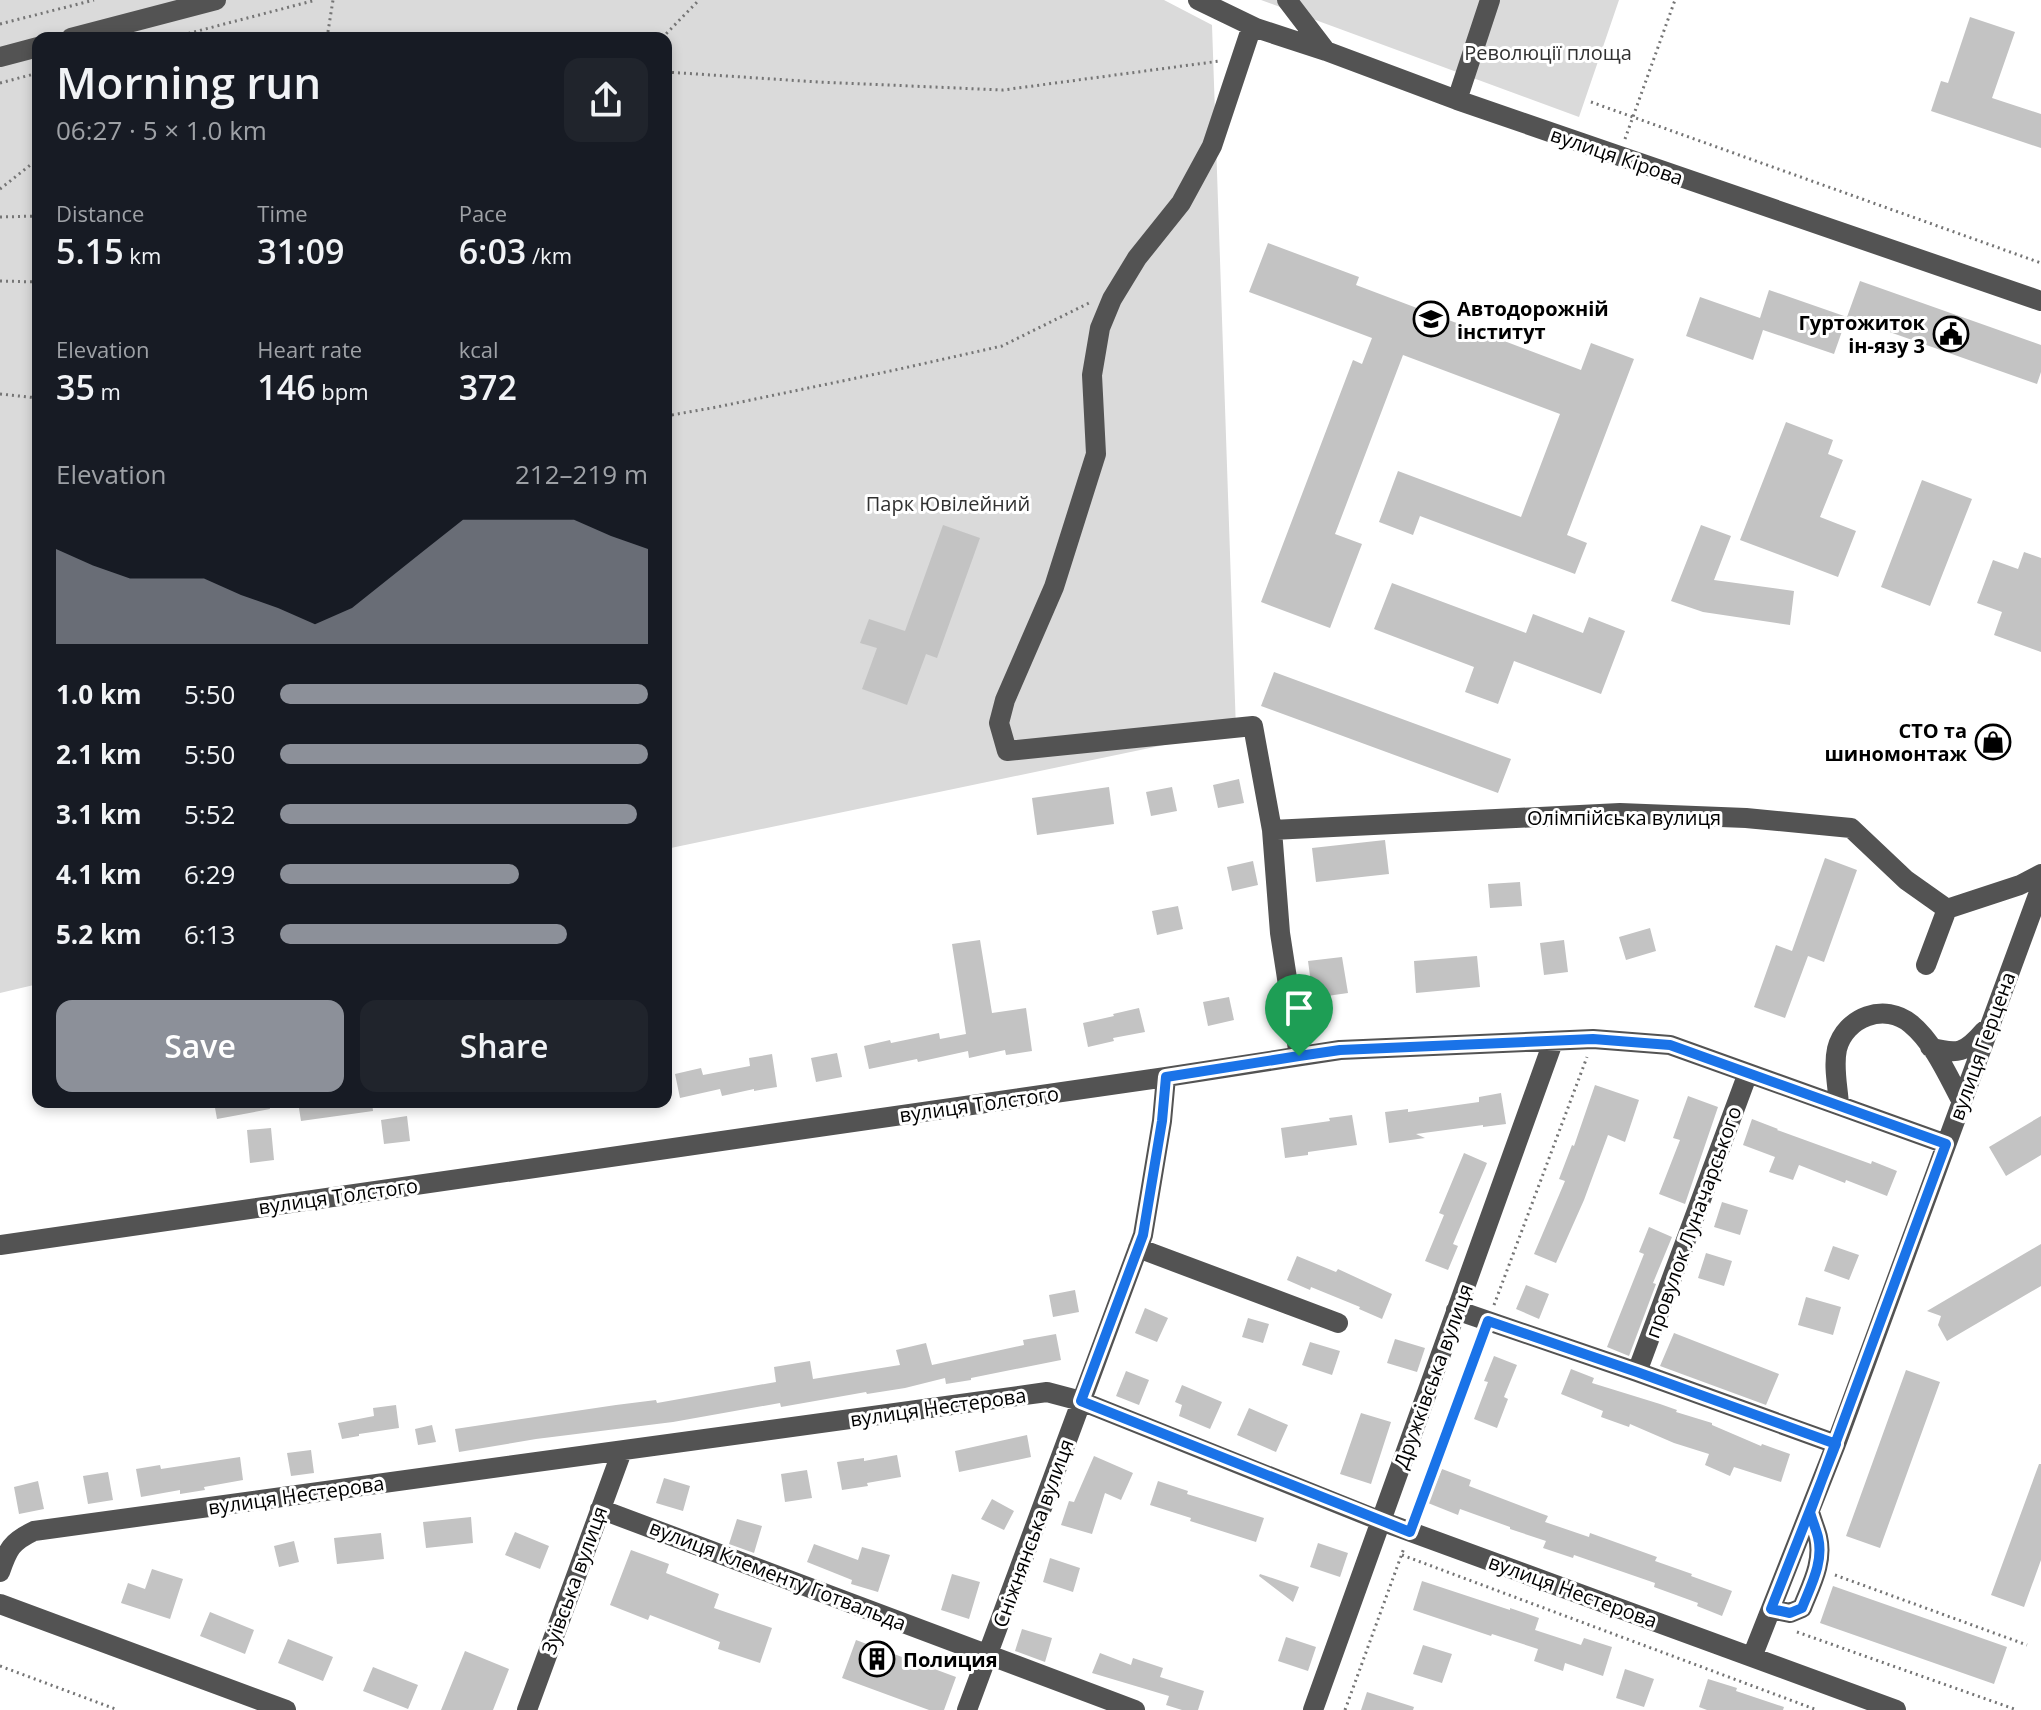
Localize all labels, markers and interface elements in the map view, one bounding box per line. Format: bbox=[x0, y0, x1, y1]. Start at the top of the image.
park label: Революції площа bbox=[1464, 39, 1632, 66]
text: Morning run bbox=[56, 52, 321, 112]
button: share bbox=[564, 58, 648, 142]
text: 06:27 · 5 × 1.0 km bbox=[56, 112, 267, 148]
street label: вулиця Кірова bbox=[1547, 121, 1687, 191]
text: Distance bbox=[56, 198, 144, 228]
text: Time bbox=[257, 198, 308, 228]
text: Pace bbox=[459, 198, 507, 228]
text: 5.15 bbox=[56, 228, 124, 274]
text: 31:09 bbox=[257, 228, 344, 274]
text: 6:03 bbox=[459, 228, 526, 274]
text: km bbox=[124, 240, 161, 270]
text: /km bbox=[526, 240, 572, 270]
place label: Автодорожній інститут bbox=[1457, 295, 1609, 345]
school or university icon: Автодорожній інститут bbox=[1412, 300, 1450, 338]
place label: Гуртожиток ін-язу 3 bbox=[1799, 309, 1926, 359]
public building icon: Гуртожиток ін-язу 3 bbox=[1932, 315, 1970, 353]
text: Elevation bbox=[56, 334, 149, 364]
text: Heart rate bbox=[257, 334, 362, 364]
text: kcal bbox=[459, 334, 499, 364]
text: 35 bbox=[56, 364, 95, 410]
text: 146 bbox=[257, 364, 316, 410]
text: 372 bbox=[459, 364, 517, 410]
text: m bbox=[95, 376, 121, 406]
text: bpm bbox=[316, 376, 369, 406]
text: Elevation bbox=[56, 456, 166, 492]
text: 212–219 m bbox=[515, 456, 648, 492]
park label: Парк Ювілейний bbox=[866, 490, 1030, 517]
text: 1.0 km bbox=[56, 676, 142, 712]
text: 5:50 bbox=[184, 676, 235, 712]
place label: СТО та шиномонтаж bbox=[1824, 717, 1968, 767]
shop icon: СТО та шиномонтаж bbox=[1974, 723, 2012, 761]
text: 2.1 km bbox=[56, 736, 142, 772]
text: 5:50 bbox=[184, 736, 235, 772]
text: 3.1 km bbox=[56, 796, 142, 832]
text: 5:52 bbox=[184, 796, 235, 832]
street label: Олімпійська вулиця bbox=[1527, 804, 1721, 831]
text: 4.1 km bbox=[56, 856, 142, 892]
text: 6:29 bbox=[184, 856, 235, 892]
text: 5.2 km bbox=[56, 916, 142, 952]
text: 6:13 bbox=[184, 916, 235, 952]
street label: вулиця Герцена bbox=[1943, 968, 2021, 1124]
pin bbox=[1265, 974, 1333, 1056]
icon: arrive bbox=[1277, 986, 1321, 1030]
button: Save bbox=[56, 1000, 344, 1092]
button: Share bbox=[360, 1000, 648, 1092]
street label: вулиця Толстого bbox=[898, 1079, 1060, 1129]
street label: провулок Луначарського bbox=[1638, 1102, 1748, 1342]
street label: вулиця Толстого bbox=[257, 1171, 419, 1221]
street label: Дружківська вулиця bbox=[1387, 1280, 1479, 1472]
street label: вулиця Нестерова bbox=[848, 1381, 1028, 1433]
street label: Сніжнянська вулиця bbox=[986, 1435, 1080, 1631]
street label: вулиця Нестерова bbox=[206, 1469, 386, 1521]
street label: Зуївська вулиця bbox=[535, 1502, 613, 1658]
street label: вулиця Клементу Готвальда bbox=[646, 1514, 910, 1636]
street label: вулиця Нестерова bbox=[1485, 1548, 1661, 1634]
building icon: Полиция bbox=[858, 1640, 896, 1678]
place label: Полиция bbox=[903, 1646, 998, 1673]

